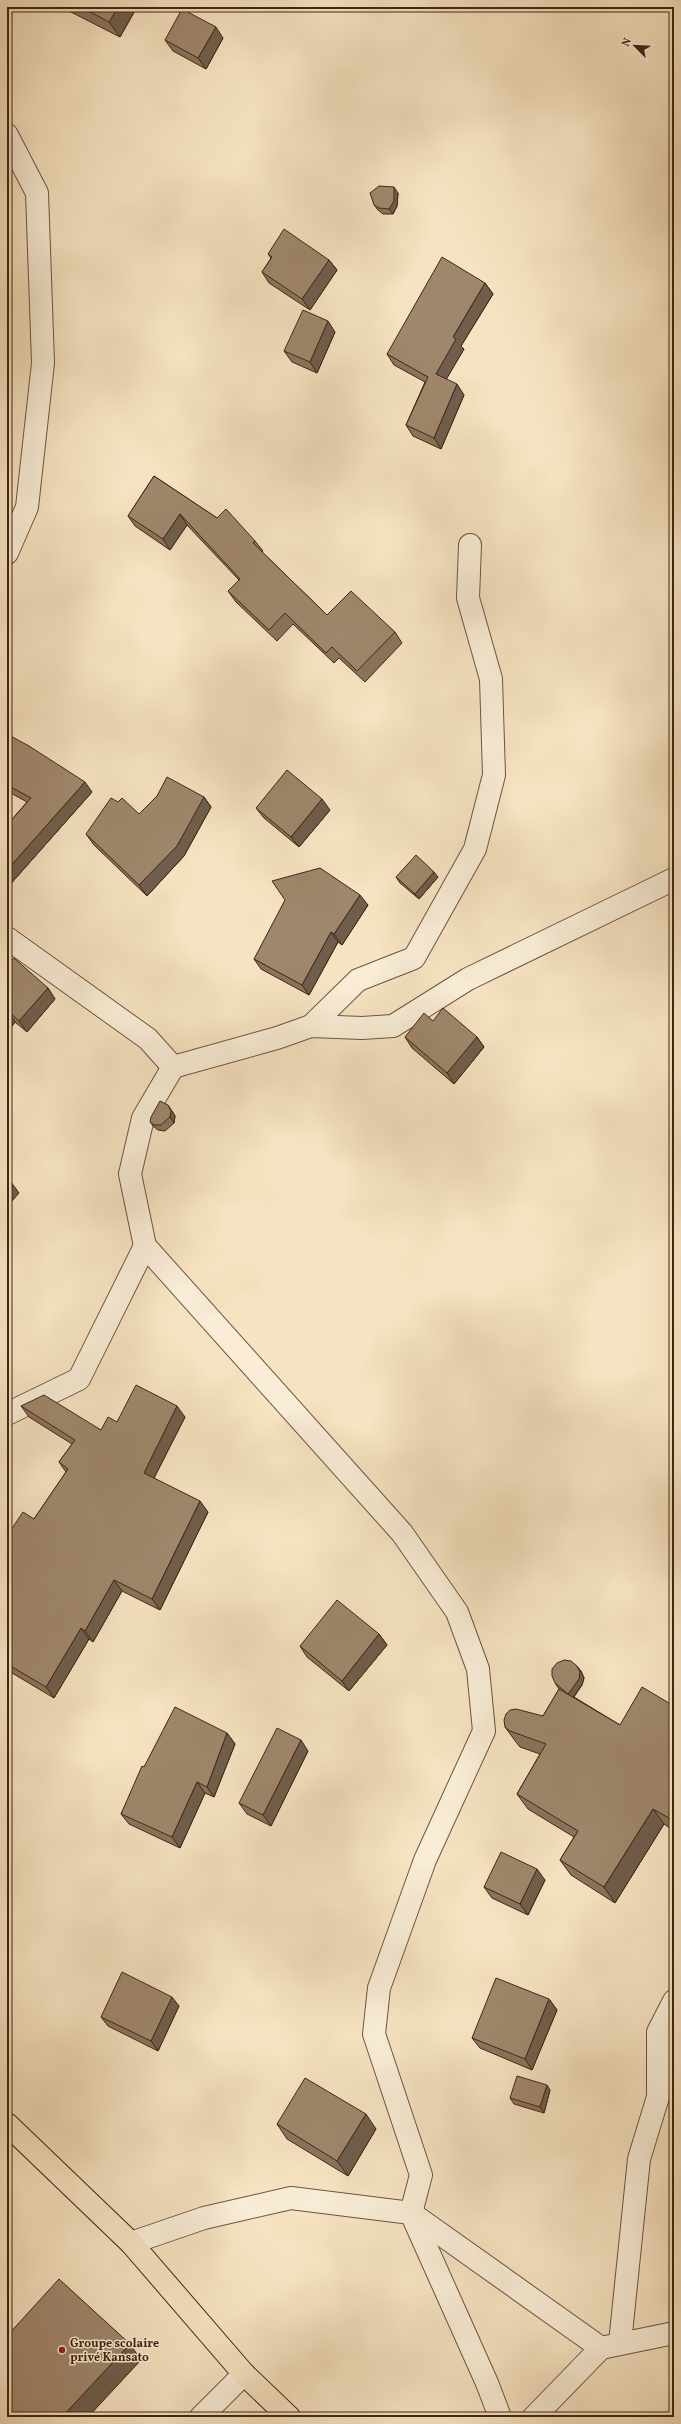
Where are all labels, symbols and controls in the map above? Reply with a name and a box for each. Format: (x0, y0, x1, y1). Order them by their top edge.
north arrow (615, 26, 655, 66)
text: N (619, 36, 636, 49)
place label: Groupe scolaire privé Kansato (70, 2336, 159, 2366)
marker: Groupe scolaire privé Kansato (57, 2345, 67, 2355)

